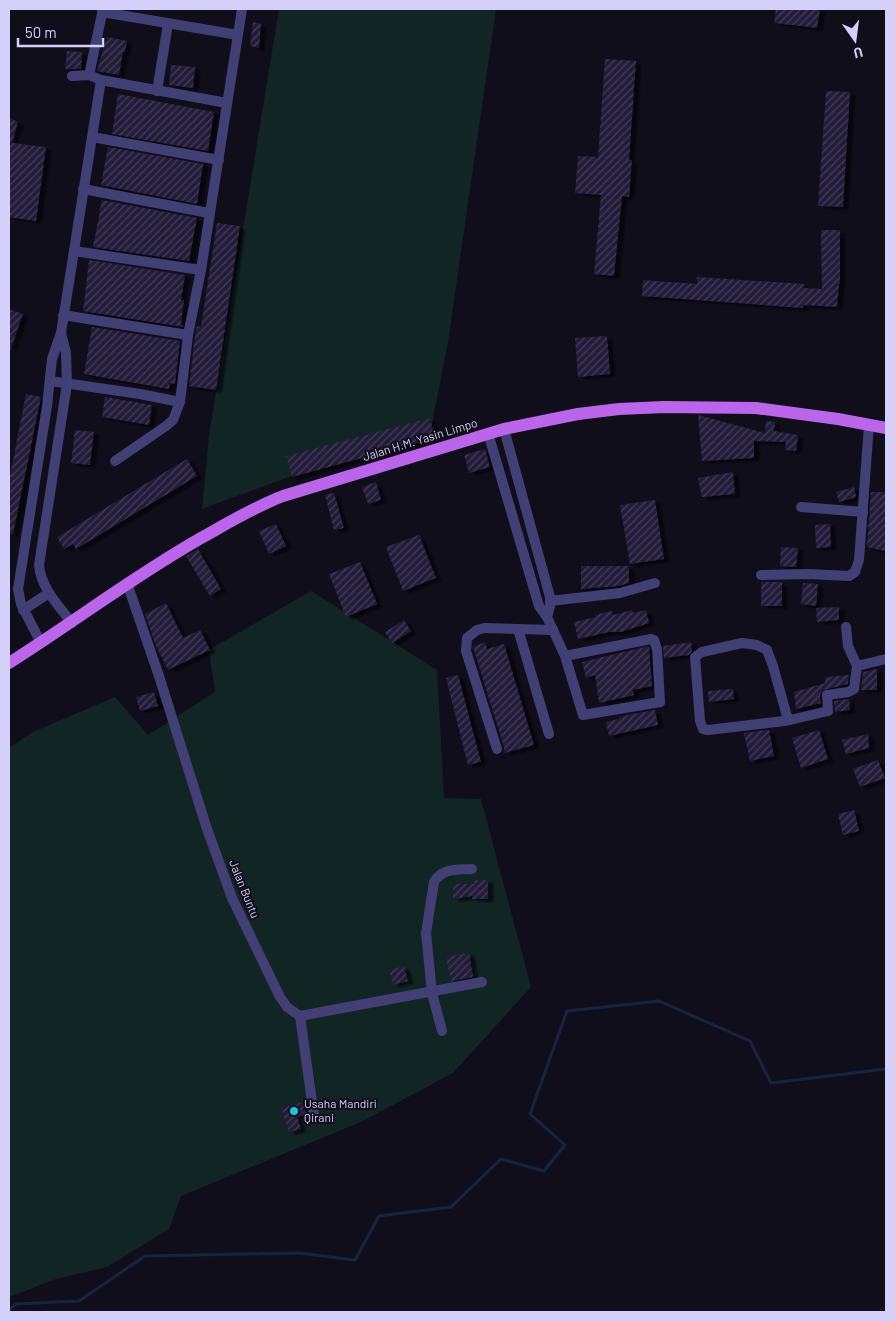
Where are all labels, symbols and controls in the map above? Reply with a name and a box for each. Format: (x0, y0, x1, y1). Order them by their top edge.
scale bar (18, 15, 102, 47)
north arrow (830, 15, 880, 65)
text: 50 m (25, 23, 57, 41)
text: U (852, 44, 865, 62)
street label: Jalan H.M. Yasin Limpo (361, 415, 479, 463)
street label: Jalan Buntu (227, 857, 263, 920)
place label: Usaha Mandiri Qirani (304, 1096, 377, 1124)
marker: Usaha Mandiri Qirani (288, 1105, 300, 1117)

